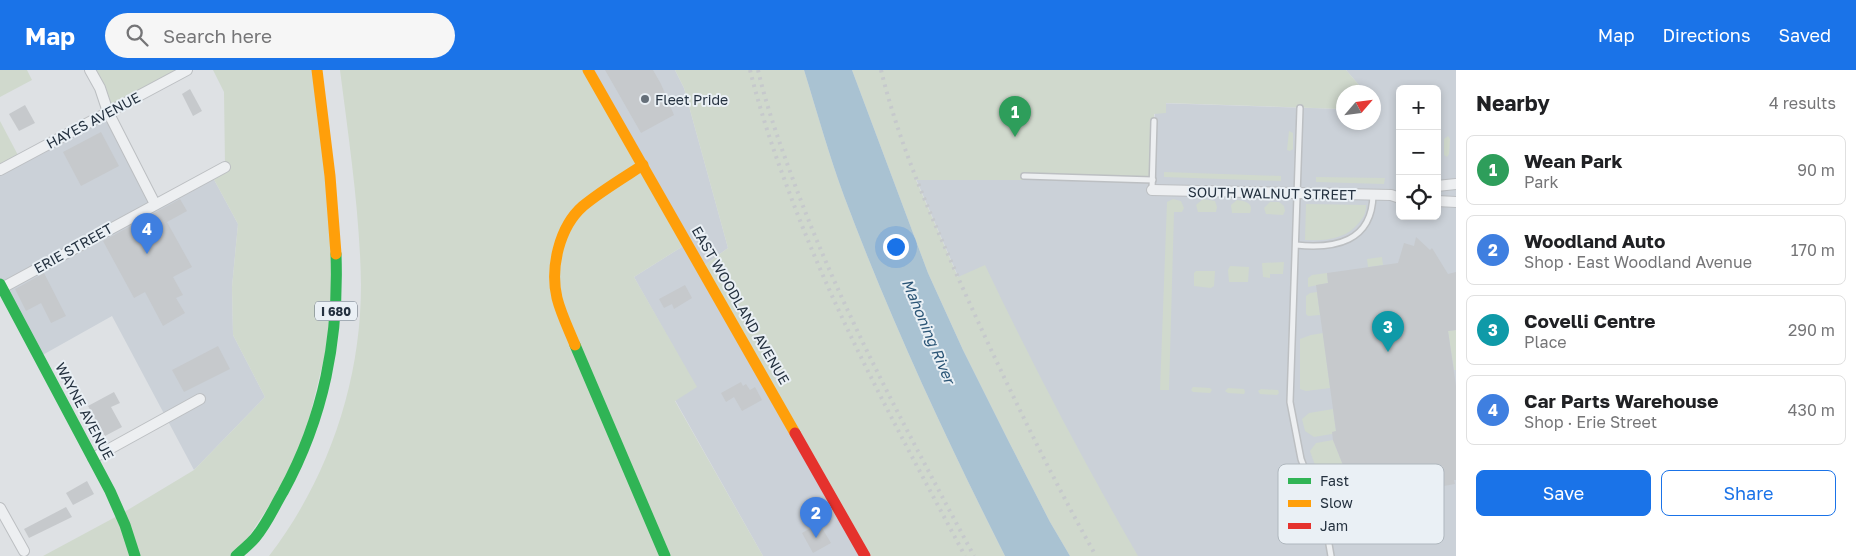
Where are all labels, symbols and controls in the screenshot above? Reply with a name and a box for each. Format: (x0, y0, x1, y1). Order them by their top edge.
search box (105, 13, 455, 58)
text: Map (25, 21, 75, 50)
icon: search (123, 21, 151, 49)
text: Search here (163, 24, 272, 47)
text: Map (1598, 24, 1634, 46)
text: Directions (1662, 24, 1750, 46)
text: Saved (1778, 24, 1831, 46)
north arrow (1336, 85, 1381, 130)
map controls (1396, 85, 1441, 220)
button: + (1396, 85, 1441, 130)
street label: HAYES AVENUE (43, 88, 143, 152)
text: Nearby (1476, 90, 1550, 116)
place label: Fleet Pride (655, 91, 728, 108)
marker: Fleet Pride (639, 93, 651, 105)
text: 4 results (1769, 93, 1836, 113)
pin: 1 (999, 96, 1031, 137)
button: − (1396, 130, 1441, 175)
text: Wean Park (1524, 149, 1622, 172)
text: 1 (1489, 160, 1497, 180)
text: 90 m (1797, 160, 1835, 180)
text: Park (1524, 172, 1559, 192)
button: locate (1396, 175, 1441, 220)
street label: SOUTH WALNUT STREET (1188, 183, 1357, 203)
pin: 4 (131, 213, 163, 254)
street label: ERIE STREET (31, 219, 116, 277)
street label: EAST WOODLAND AVENUE (689, 223, 793, 387)
text: Woodland Auto (1524, 229, 1665, 252)
your location (883, 234, 909, 260)
text: 2 (1488, 240, 1498, 260)
text: 170 m (1791, 240, 1835, 260)
text: Shop · East Woodland Avenue (1524, 252, 1752, 272)
water label: Mahoning River (898, 276, 960, 388)
road number: I 680 (315, 302, 357, 320)
text: Covelli Centre (1524, 309, 1656, 332)
pin: 3 (1372, 311, 1404, 352)
text: 3 (1488, 320, 1498, 340)
text: 290 m (1788, 320, 1835, 340)
text: Place (1524, 332, 1567, 352)
street label: WAYNE AVENUE (52, 359, 118, 463)
text: Car Parts Warehouse (1524, 389, 1718, 412)
text: 4 (1488, 400, 1498, 420)
text: 430 m (1788, 400, 1835, 420)
text: Shop · Erie Street (1524, 412, 1657, 432)
legend (1278, 464, 1444, 544)
button: Save (1476, 470, 1651, 516)
button: Share (1661, 470, 1836, 516)
text: Fast (1320, 472, 1349, 489)
text: Slow (1320, 494, 1353, 511)
pin: 2 (800, 497, 832, 538)
text: Jam (1320, 517, 1348, 534)

